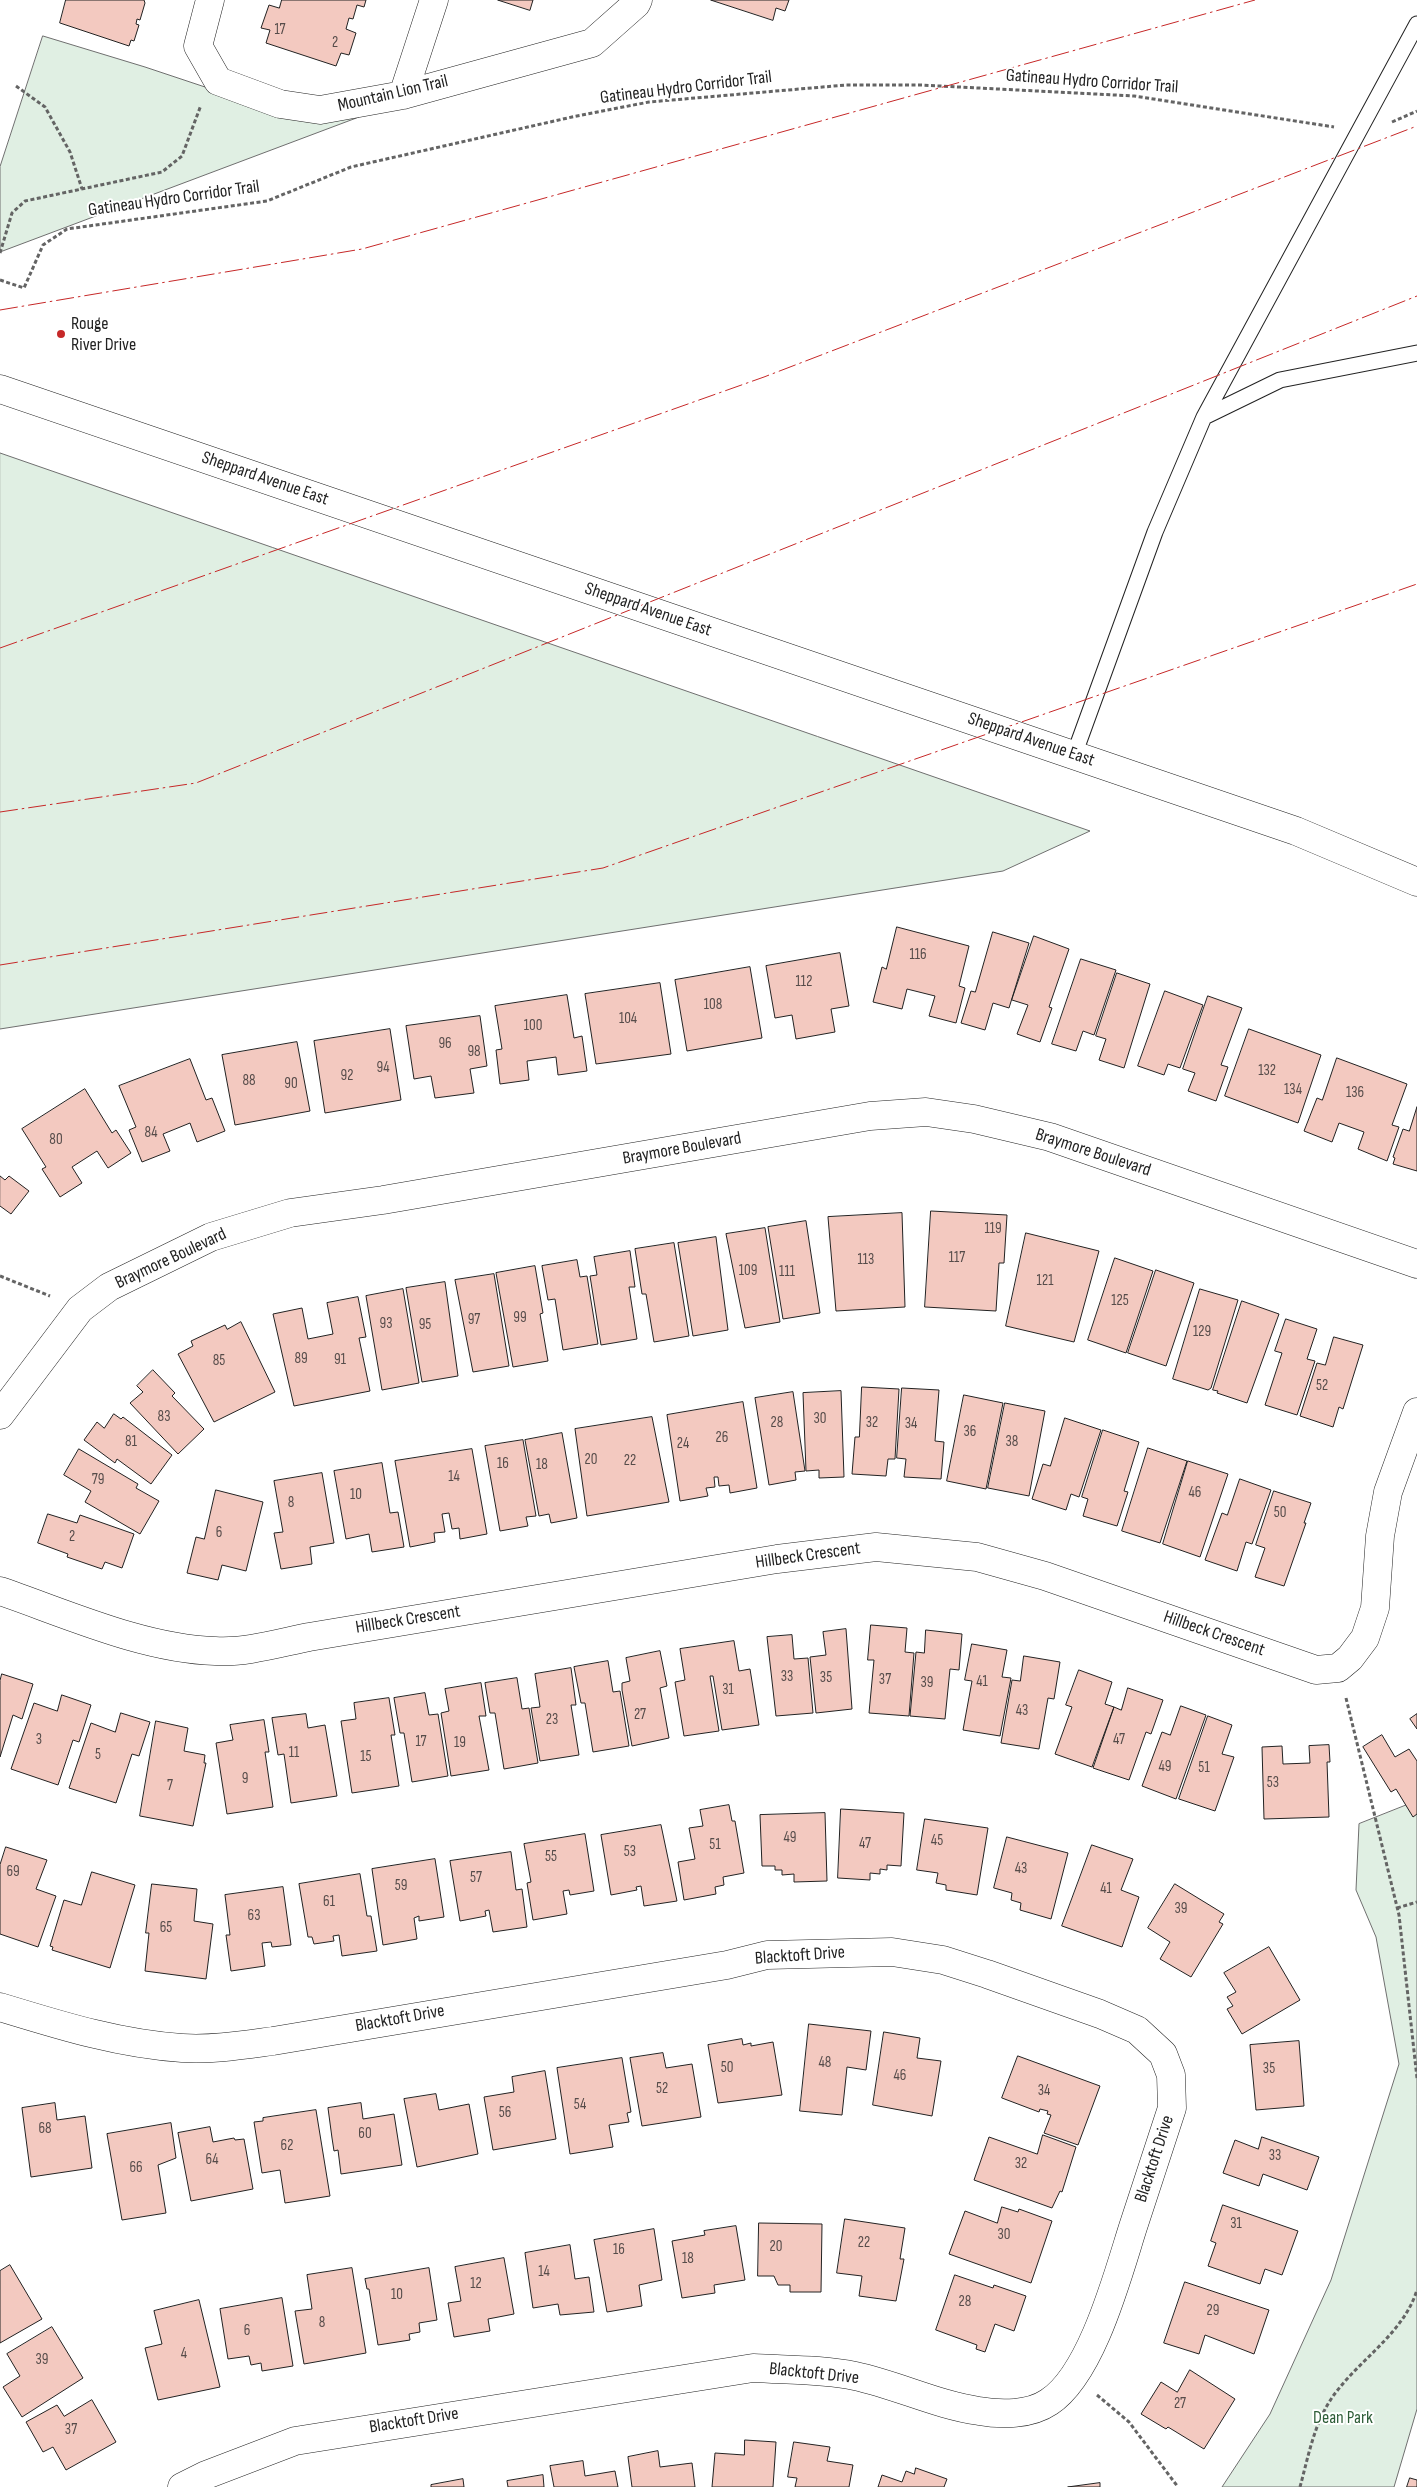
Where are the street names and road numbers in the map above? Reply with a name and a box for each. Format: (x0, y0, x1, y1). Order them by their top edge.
street label: Gatineau Hydro Corridor Trail (1005, 65, 1179, 99)
street label: Gatineau Hydro Corridor Trail (599, 67, 773, 109)
street label: Mountain Lion Trail (336, 71, 450, 117)
street label: Gatineau Hydro Corridor Trail (87, 176, 261, 222)
street label: Sheppard Avenue East (199, 447, 331, 511)
street label: Sheppard Avenue East (582, 578, 714, 642)
street label: Sheppard Avenue East (965, 708, 1097, 772)
street label: Braymore Boulevard (1033, 1124, 1153, 1182)
street label: Braymore Boulevard (621, 1128, 743, 1170)
street label: Braymore Boulevard (112, 1224, 230, 1294)
street label: Hillbeck Crescent (754, 1538, 862, 1574)
street label: Hillbeck Crescent (354, 1601, 462, 1639)
street label: Hillbeck Crescent (1160, 1607, 1268, 1661)
street label: Blacktoft Drive (754, 1942, 846, 1970)
street label: Blacktoft Drive (354, 2001, 446, 2037)
street label: Blacktoft Drive (1131, 2113, 1179, 2205)
street label: Blacktoft Drive (768, 2359, 860, 2389)
street label: Blacktoft Drive (368, 2403, 460, 2439)

